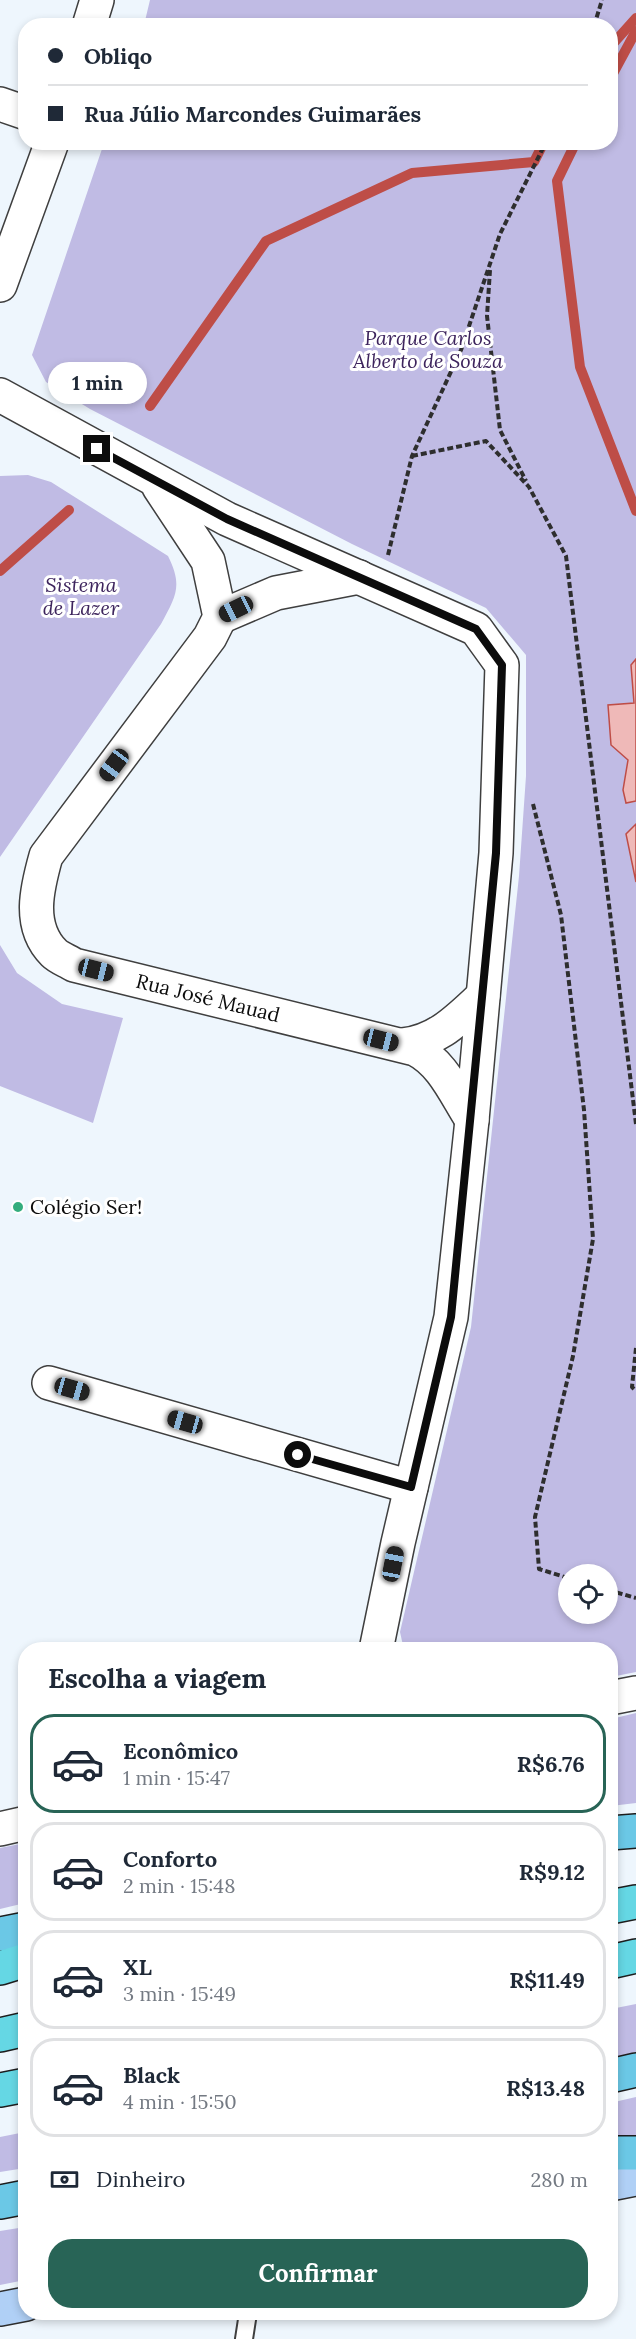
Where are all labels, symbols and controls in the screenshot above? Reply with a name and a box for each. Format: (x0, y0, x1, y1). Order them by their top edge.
text: Obliqo (84, 42, 152, 70)
text: Rua Júlio Marcondes Guimarães (84, 100, 421, 128)
park label: Parque Carlos Alberto de Souza (352, 325, 503, 373)
callout: 1 min (48, 362, 146, 404)
text: 1 min (72, 370, 123, 395)
route end (83, 435, 110, 462)
park label: Sistema de Lazer (43, 572, 120, 620)
car (216, 593, 256, 625)
car (96, 745, 132, 785)
car (76, 957, 116, 983)
street label: Rua José Mauad (134, 968, 283, 1027)
car (361, 1027, 401, 1053)
place label: Colégio Ser! (30, 1194, 142, 1219)
marker: Colégio Ser! (11, 1200, 25, 1214)
car (52, 1375, 92, 1403)
car (165, 1408, 205, 1436)
route start (284, 1441, 311, 1468)
car (381, 1545, 405, 1583)
map controls (558, 1564, 618, 1624)
button: locate (558, 1564, 618, 1624)
text: Escolha a viagem (48, 1661, 266, 1695)
icon: car (51, 1737, 105, 1791)
text: Econômico (123, 1737, 238, 1765)
text: R$6.76 (517, 1750, 585, 1778)
text: 1 min · 15:47 (123, 1765, 230, 1790)
icon: car (51, 1845, 105, 1899)
text: Conforto (123, 1845, 217, 1873)
text: R$9.12 (519, 1858, 585, 1886)
text: 2 min · 15:48 (123, 1873, 235, 1898)
icon: car (51, 1953, 105, 2007)
text: XL (123, 1953, 152, 1981)
text: R$11.49 (509, 1966, 585, 1994)
text: 3 min · 15:49 (123, 1981, 236, 2006)
icon: car (51, 2061, 105, 2115)
text: Black (123, 2061, 180, 2089)
text: R$13.48 (506, 2074, 585, 2102)
text: 4 min · 15:50 (123, 2089, 237, 2114)
icon: cash (48, 2163, 81, 2196)
text: Dinheiro (96, 2165, 185, 2193)
text: 280 m (530, 2167, 588, 2192)
button: Confirmar (48, 2239, 588, 2308)

